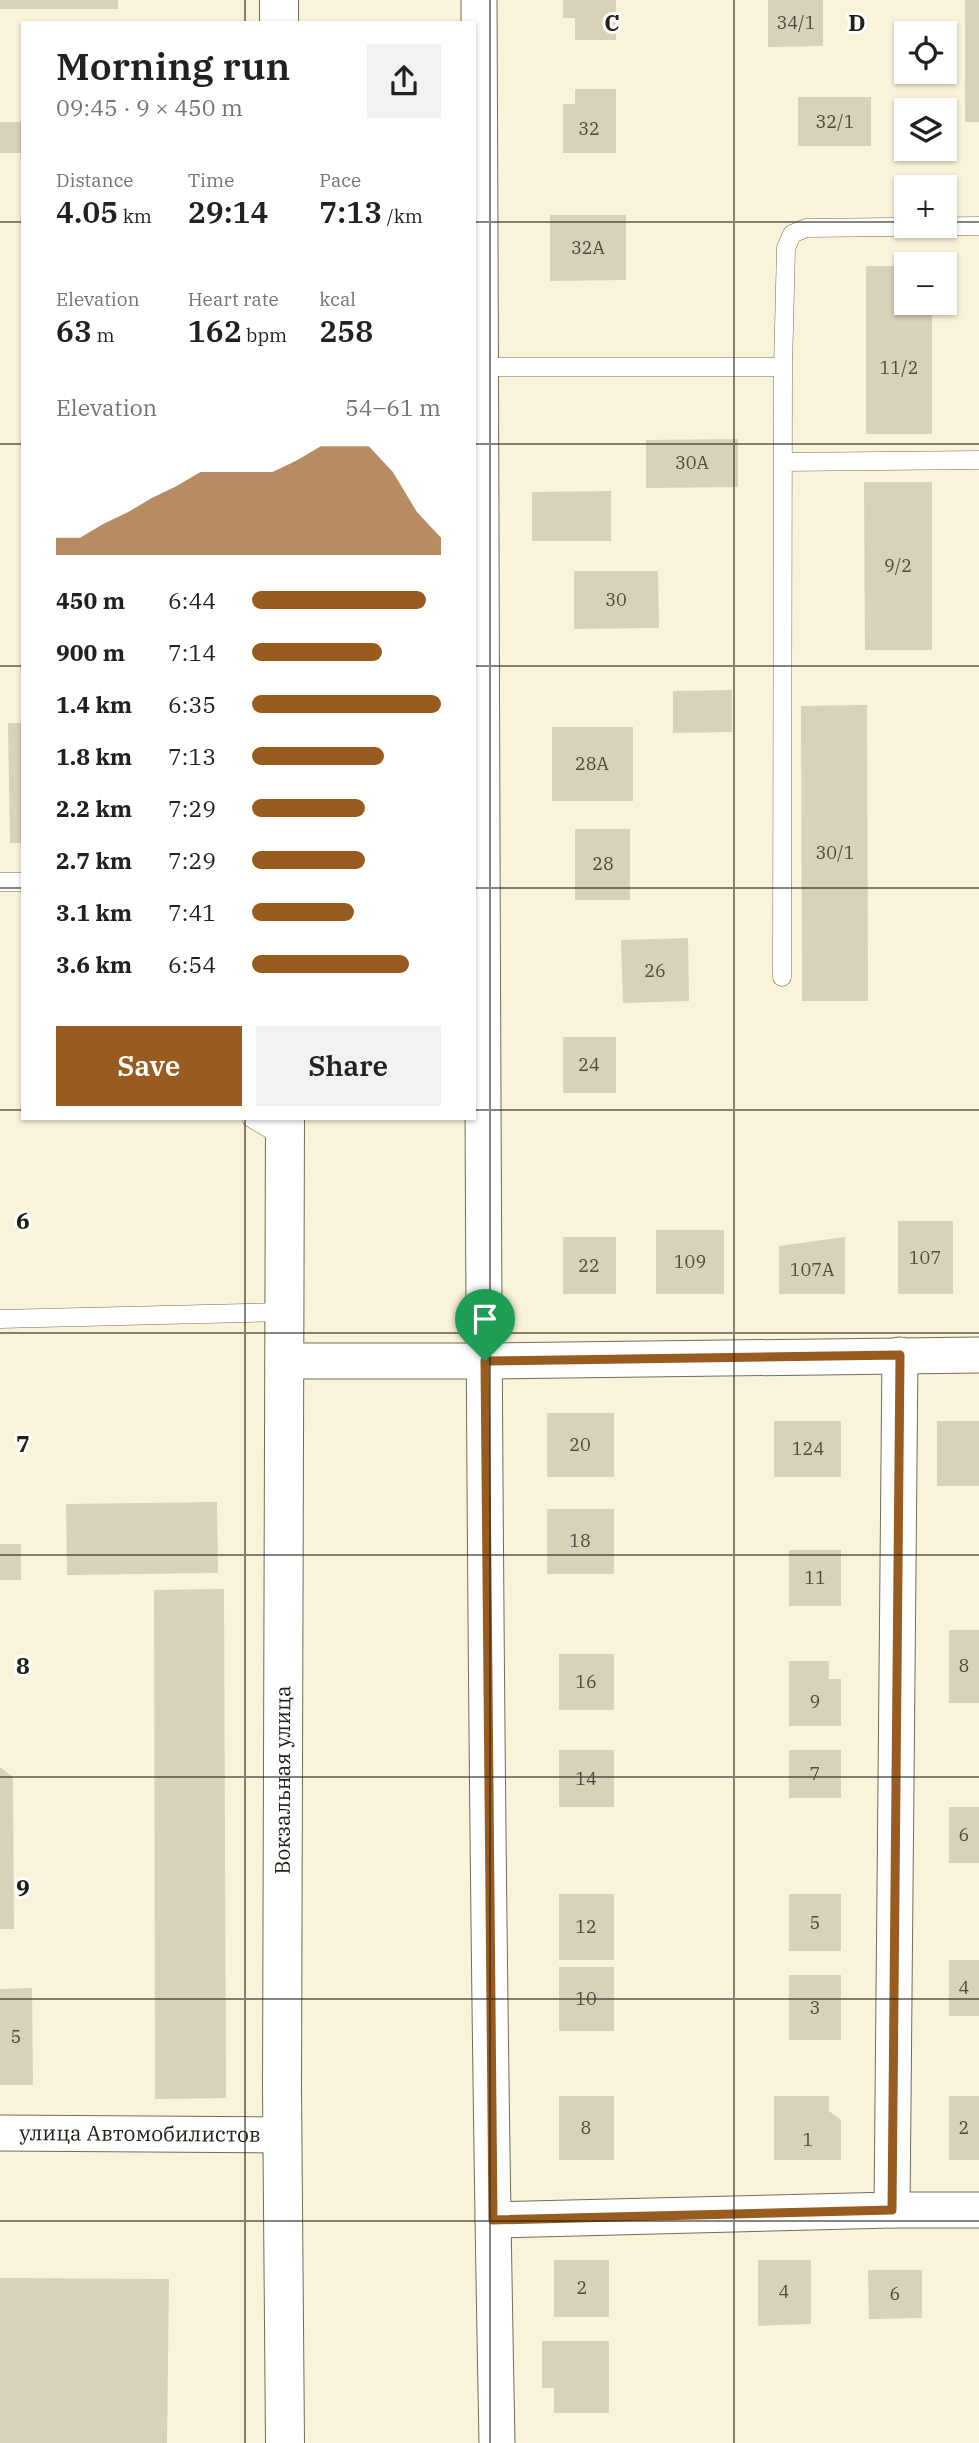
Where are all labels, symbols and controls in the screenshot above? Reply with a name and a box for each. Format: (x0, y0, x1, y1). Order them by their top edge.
text: C (604, 7, 620, 37)
text: D (848, 7, 866, 37)
house number: 34/1 (777, 11, 816, 34)
map controls (894, 21, 957, 315)
button: locate (894, 21, 957, 84)
text: Morning run (56, 41, 290, 90)
button: share (367, 44, 441, 118)
text: 09:45 · 9 × 450 m (56, 92, 243, 122)
button: layers (894, 98, 957, 161)
house number: 32/1 (816, 110, 855, 133)
house number: 32 (578, 117, 600, 140)
text: Distance (56, 168, 134, 192)
text: Time (188, 168, 234, 192)
text: Pace (319, 168, 361, 192)
button: + (894, 175, 957, 238)
text: 4.05 (56, 192, 118, 231)
text: 29:14 (188, 192, 269, 231)
text: 7:13 (319, 192, 382, 231)
text: km (118, 204, 152, 228)
text: /km (382, 204, 423, 228)
house number: 32А (571, 236, 606, 259)
button: − (894, 252, 957, 315)
text: Elevation (56, 287, 140, 311)
text: Heart rate (188, 287, 279, 311)
text: kcal (319, 287, 356, 311)
text: 63 (56, 311, 92, 350)
text: 162 (188, 311, 242, 350)
text: 258 (319, 311, 373, 350)
text: m (92, 323, 115, 347)
text: bpm (242, 323, 287, 347)
house number: 11/2 (880, 356, 919, 379)
text: Elevation (56, 392, 157, 422)
text: 54–61 m (345, 392, 441, 422)
house number: 30А (675, 451, 710, 474)
house number: 9/2 (884, 554, 912, 577)
text: 450 m (56, 585, 125, 615)
text: 6:44 (168, 585, 216, 615)
house number: 30 (605, 588, 627, 611)
text: 900 m (56, 637, 125, 667)
text: 7:14 (168, 637, 216, 667)
text: 1.4 km (56, 689, 132, 719)
text: 6:35 (168, 689, 216, 719)
text: 1.8 km (56, 741, 132, 771)
text: 7:13 (168, 741, 216, 771)
house number: 28А (575, 752, 610, 775)
text: 2.2 km (56, 793, 132, 823)
text: 7:29 (168, 793, 216, 823)
house number: 30/1 (816, 841, 855, 864)
text: 2.7 km (56, 845, 132, 875)
text: 7:29 (168, 845, 216, 875)
house number: 28 (592, 852, 614, 875)
text: 3.1 km (56, 897, 132, 927)
text: 7:41 (168, 897, 216, 927)
text: 3.6 km (56, 949, 132, 979)
text: 6:54 (168, 949, 216, 979)
house number: 26 (644, 959, 666, 982)
button: Save (56, 1026, 242, 1106)
button: Share (256, 1026, 441, 1106)
house number: 24 (578, 1053, 600, 1076)
text: 6 (16, 1205, 30, 1235)
house number: 107 (909, 1246, 941, 1269)
house number: 109 (674, 1250, 706, 1273)
house number: 22 (578, 1254, 600, 1277)
house number: 107А (790, 1258, 835, 1281)
pin (455, 1289, 515, 1361)
icon: arrive (466, 1300, 504, 1338)
text: 7 (16, 1428, 30, 1458)
house number: 20 (569, 1433, 591, 1456)
house number: 124 (792, 1437, 824, 1460)
house number: 18 (569, 1529, 591, 1552)
house number: 11 (804, 1566, 826, 1589)
text: 8 (16, 1650, 30, 1680)
house number: 8 (959, 1654, 969, 1677)
house number: 16 (575, 1670, 597, 1693)
street label: Вокзальная улица (268, 1685, 296, 1875)
house number: 9 (810, 1690, 820, 1713)
house number: 7 (810, 1762, 820, 1785)
house number: 14 (575, 1767, 597, 1790)
house number: 6 (959, 1823, 969, 1846)
text: 9 (16, 1872, 30, 1902)
house number: 5 (810, 1911, 820, 1934)
house number: 12 (575, 1915, 597, 1938)
house number: 4 (959, 1976, 969, 1999)
house number: 10 (575, 1987, 597, 2010)
house number: 3 (810, 1996, 820, 2019)
house number: 5 (11, 2025, 21, 2048)
house number: 8 (581, 2116, 591, 2139)
house number: 2 (959, 2116, 969, 2139)
street label: улица Автомобилистов (19, 2118, 261, 2148)
house number: 1 (803, 2128, 813, 2151)
house number: 2 (577, 2276, 587, 2299)
house number: 4 (779, 2280, 789, 2303)
house number: 6 (890, 2282, 900, 2305)

